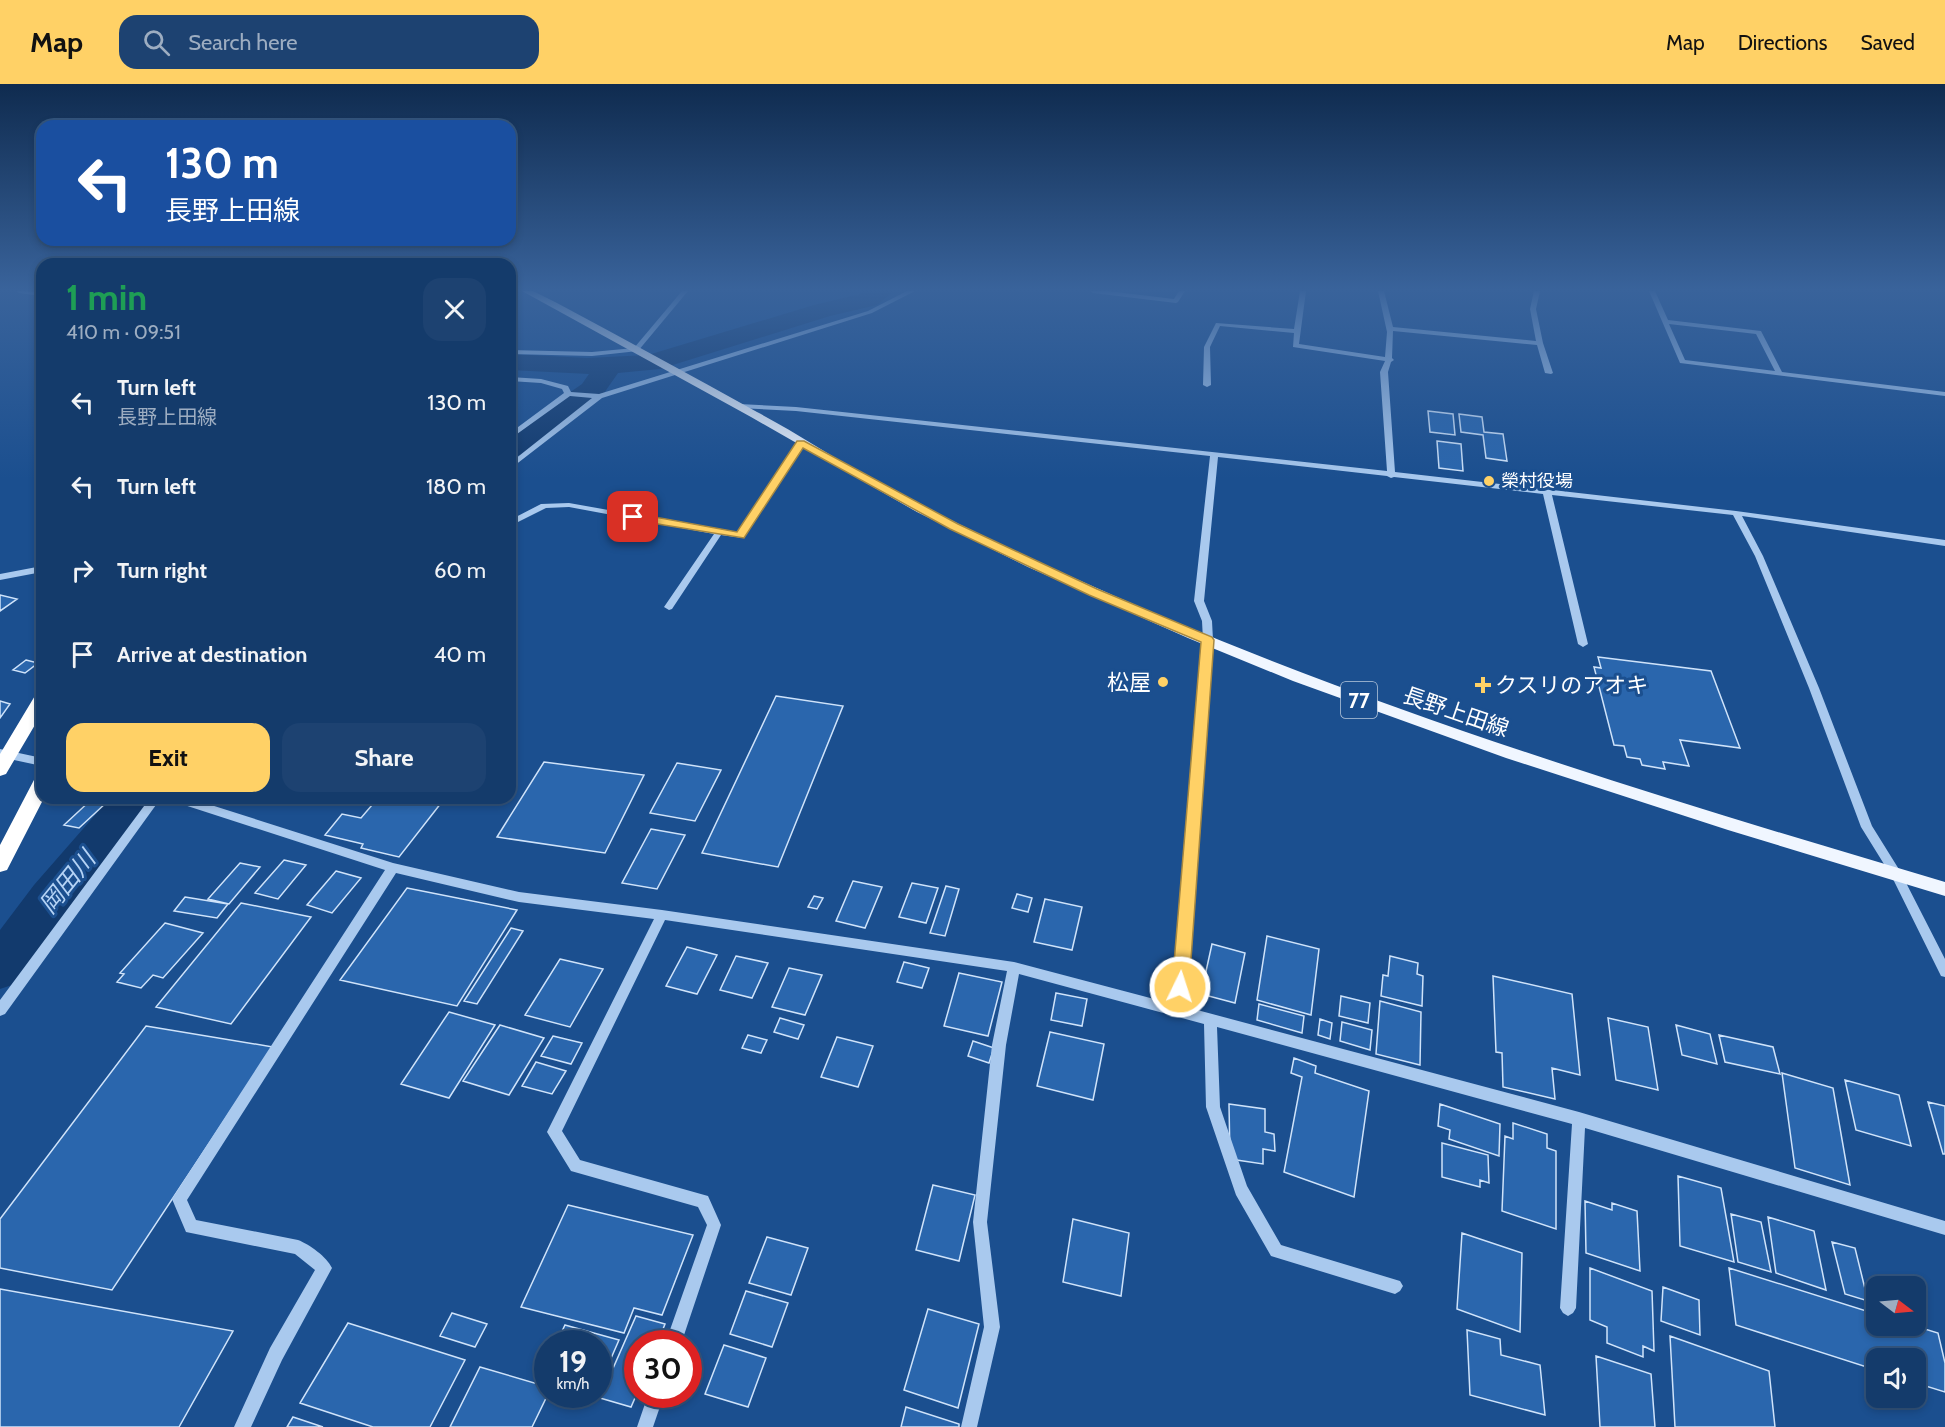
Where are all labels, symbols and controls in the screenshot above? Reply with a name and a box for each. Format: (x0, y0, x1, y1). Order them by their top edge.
search box (119, 15, 539, 69)
text: Map (30, 25, 83, 59)
icon: search (140, 26, 173, 59)
text: Search here (188, 29, 297, 56)
text: Map (1666, 30, 1705, 55)
text: Directions (1738, 30, 1827, 55)
text: Saved (1860, 30, 1915, 55)
text: 130 m (165, 137, 279, 189)
icon: left (66, 144, 144, 222)
text: 長野上田線 (165, 194, 300, 227)
text: 1 min (66, 275, 147, 319)
button: close (423, 278, 486, 341)
text: 410 m · 09:51 (66, 320, 181, 344)
text: Turn left (117, 374, 196, 401)
icon: left (66, 386, 99, 419)
text: 130 m (427, 389, 486, 416)
text: 長野上田線 (117, 405, 217, 429)
icon: left (66, 470, 99, 503)
place label: 榮村役場 (1501, 470, 1573, 492)
text: Turn left (117, 473, 196, 500)
text: 180 m (426, 473, 486, 500)
marker: 榮村役場 (1482, 474, 1496, 488)
pin (607, 491, 658, 542)
icon: arrive (616, 500, 649, 533)
icon: right (66, 554, 99, 587)
text: Turn right (117, 557, 207, 584)
text: 60 m (434, 557, 486, 584)
icon: arrive (66, 638, 99, 671)
text: Arrive at destination (117, 641, 307, 668)
text: 40 m (434, 641, 486, 668)
place label: 松屋 (1107, 669, 1151, 696)
place label: クスリのアオキ (1495, 672, 1648, 699)
marker: 松屋 (1156, 675, 1170, 689)
marker: クスリのアオキ (1476, 678, 1490, 692)
street label: 長野上田線 (1400, 681, 1512, 743)
road number: 77 (1341, 682, 1377, 718)
button: Exit (66, 723, 270, 792)
button: Share (282, 723, 486, 792)
water label: 岡田川 (33, 843, 103, 919)
position arrow (1148, 955, 1212, 1019)
north arrow (1866, 1276, 1926, 1336)
map controls (1866, 1276, 1926, 1408)
speed limit sign: 30 (624, 1330, 702, 1408)
text: 19 (559, 1343, 587, 1380)
button: sound (1866, 1348, 1926, 1408)
text: km/h (557, 1375, 589, 1393)

